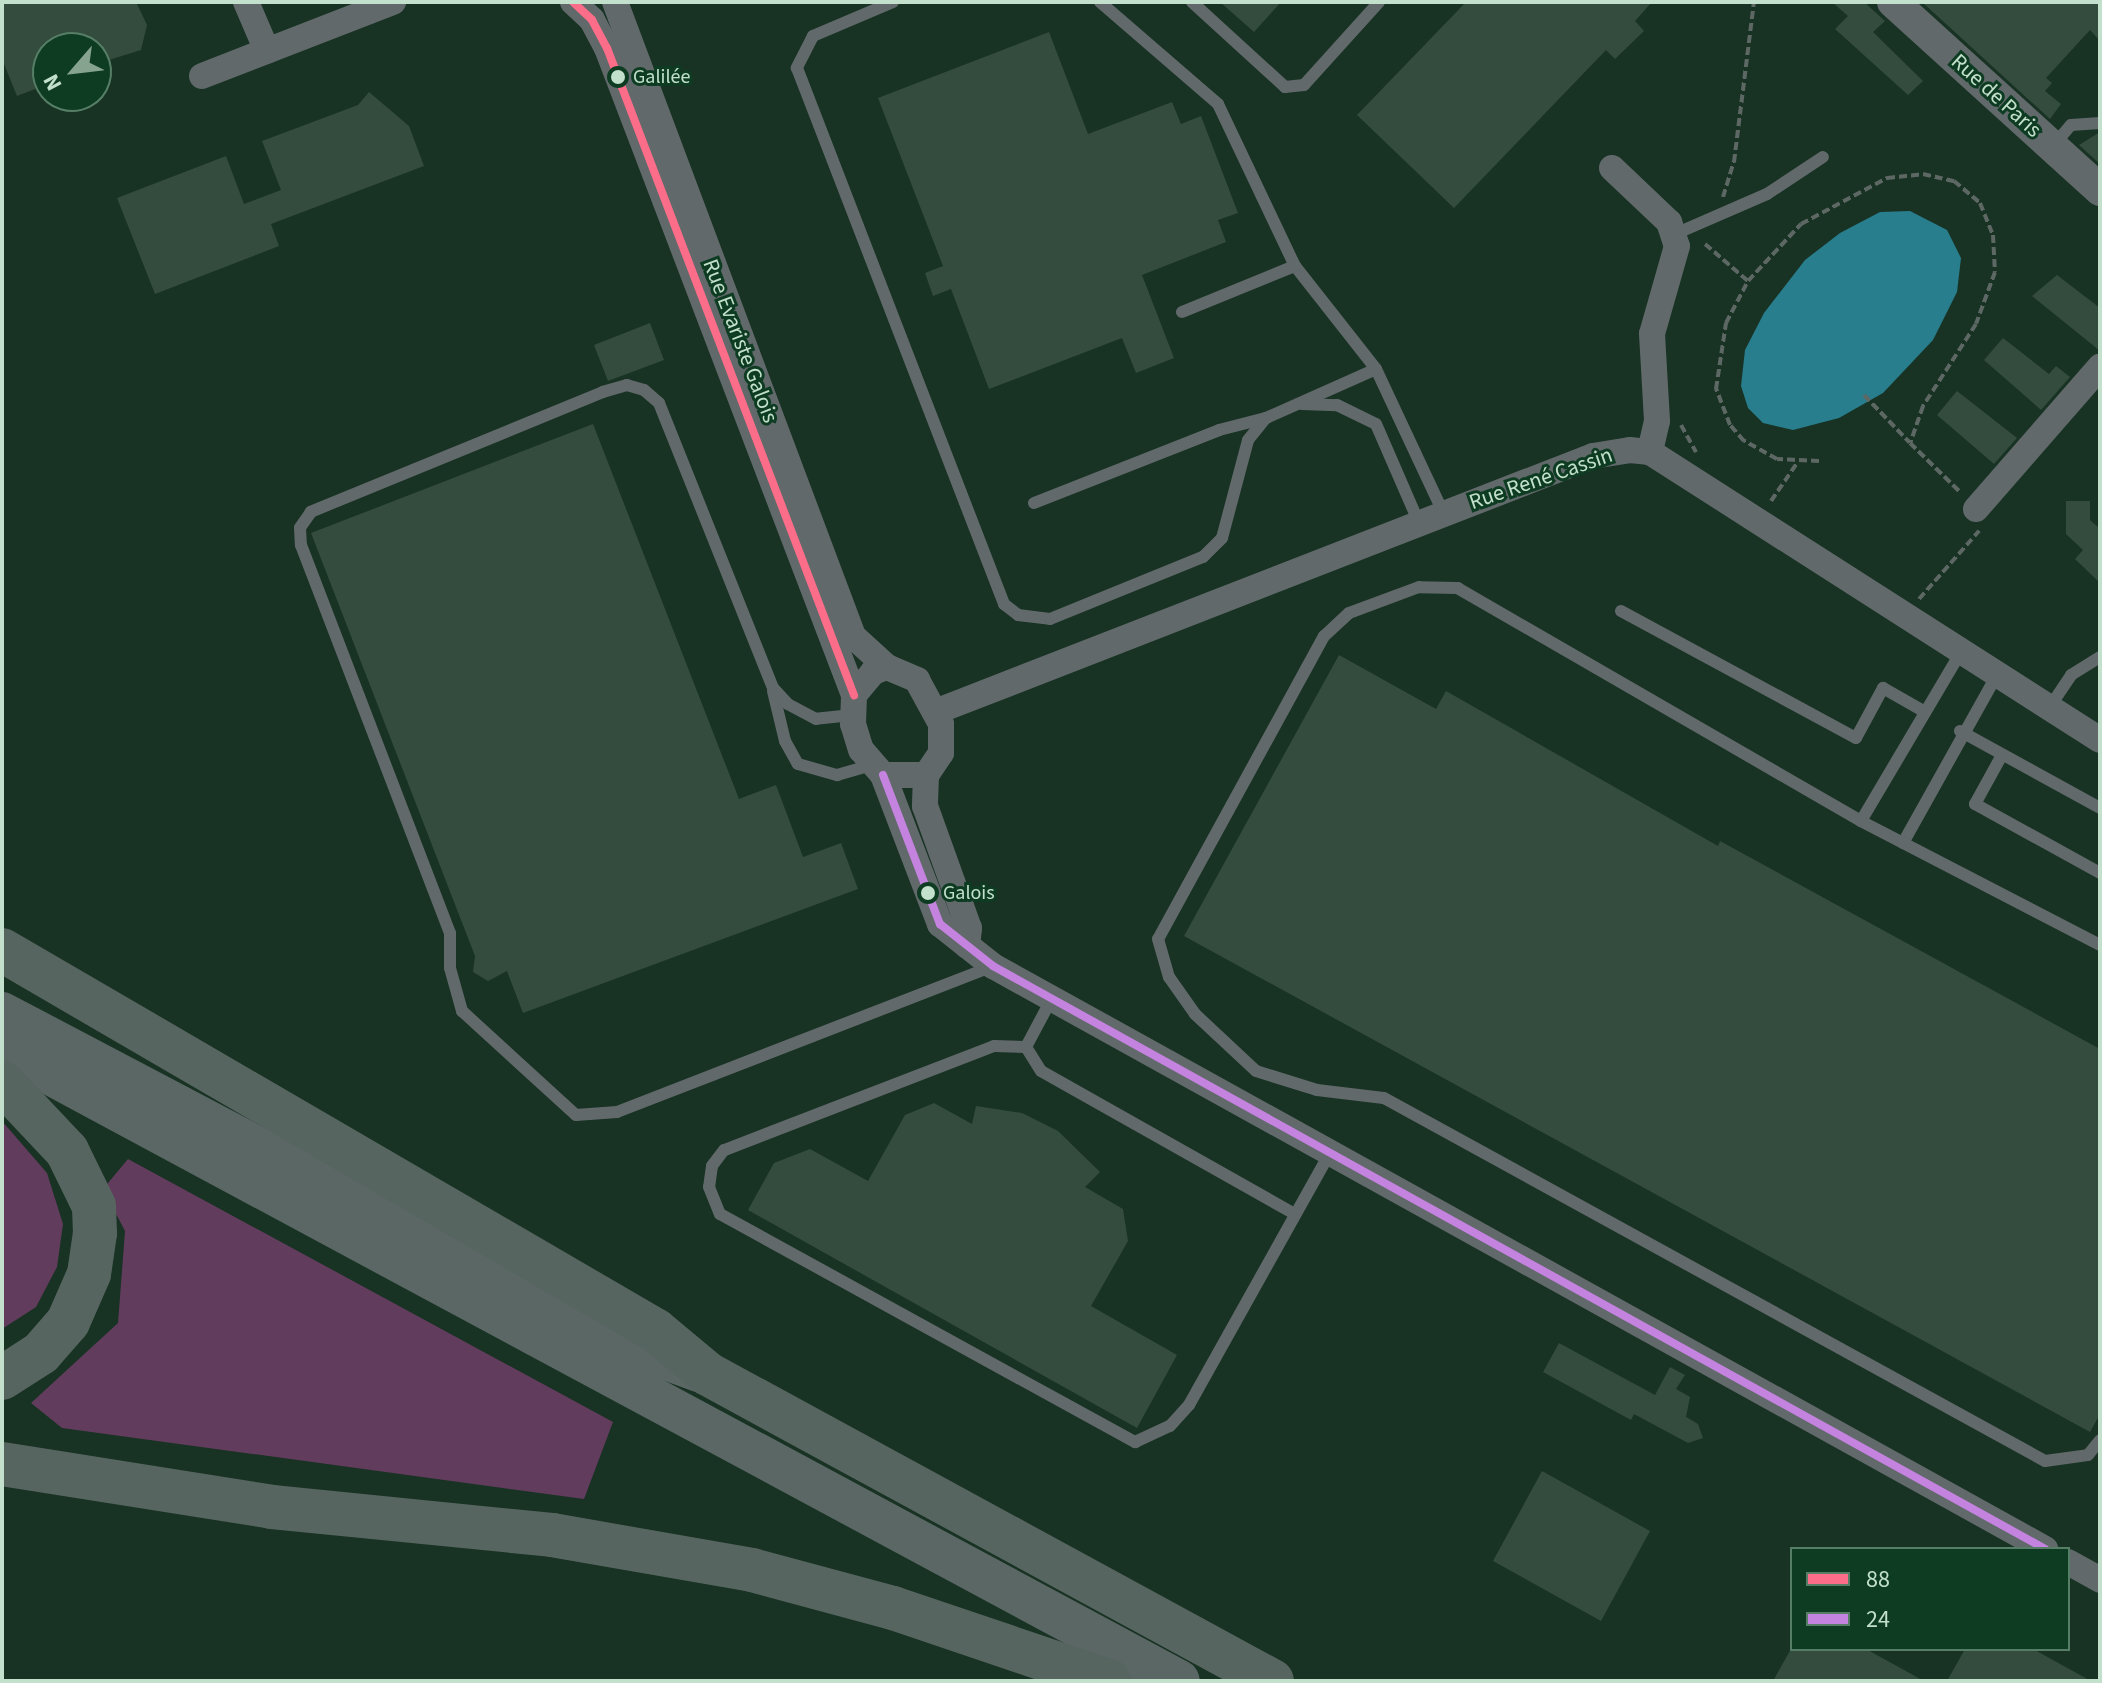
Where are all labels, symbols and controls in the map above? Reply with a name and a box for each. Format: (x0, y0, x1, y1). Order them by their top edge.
north arrow (32, 32, 112, 112)
street label: Rue de Paris (1945, 49, 2047, 143)
place label: Galilée (633, 65, 690, 89)
text: N (35, 68, 70, 96)
marker: Galilée (610, 69, 626, 85)
street label: Rue Evariste Galois (697, 255, 783, 427)
street label: Rue René Cassin (1466, 442, 1616, 516)
place label: Galois (943, 881, 995, 905)
marker: Galois (920, 885, 936, 901)
legend (1790, 1547, 2070, 1651)
text: 88 (1866, 1562, 1890, 1597)
text: 24 (1866, 1602, 1890, 1637)

